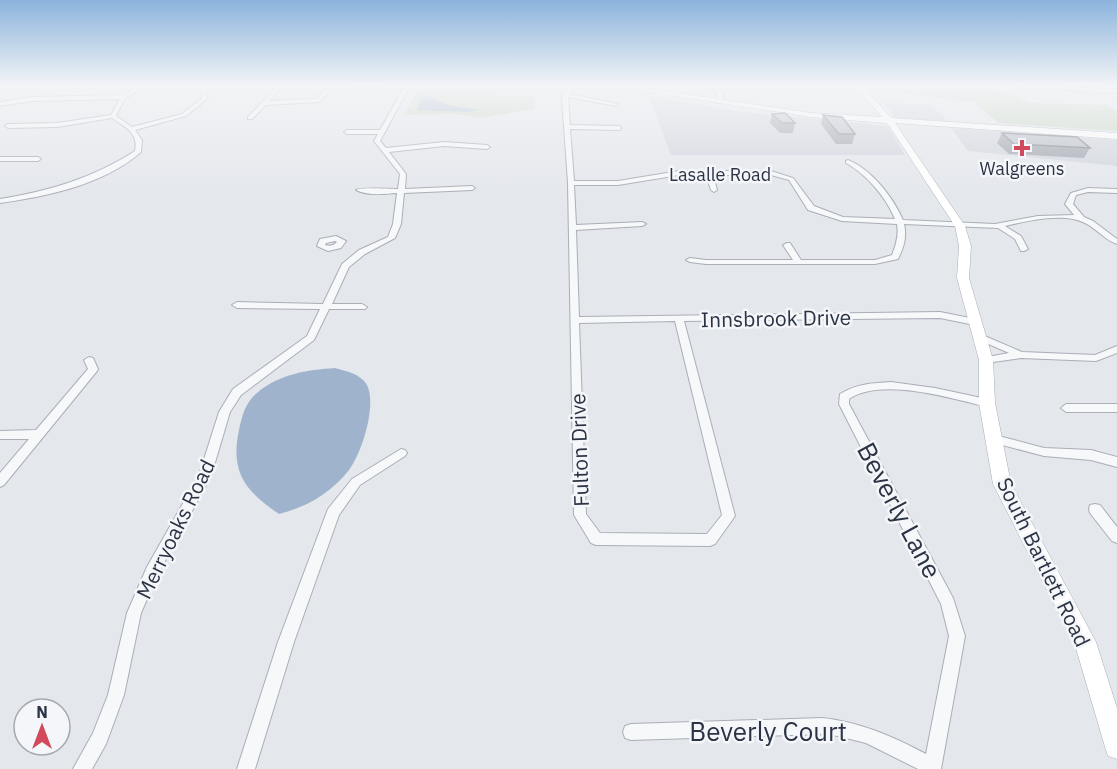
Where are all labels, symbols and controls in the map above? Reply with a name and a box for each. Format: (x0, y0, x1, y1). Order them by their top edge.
marker: Walgreens (1015, 141, 1029, 155)
place label: Walgreens (979, 157, 1065, 180)
street label: Lasalle Road (669, 163, 771, 186)
street label: Innsbrook Drive (700, 303, 852, 333)
street label: Fulton Drive (563, 393, 595, 507)
street label: Beverly Lane (850, 436, 950, 584)
street label: Merryoaks Road (129, 455, 221, 603)
street label: South Bartlett Road (991, 473, 1097, 651)
north arrow (12, 697, 72, 757)
text: N (36, 702, 48, 722)
street label: Beverly Court (689, 714, 847, 748)

